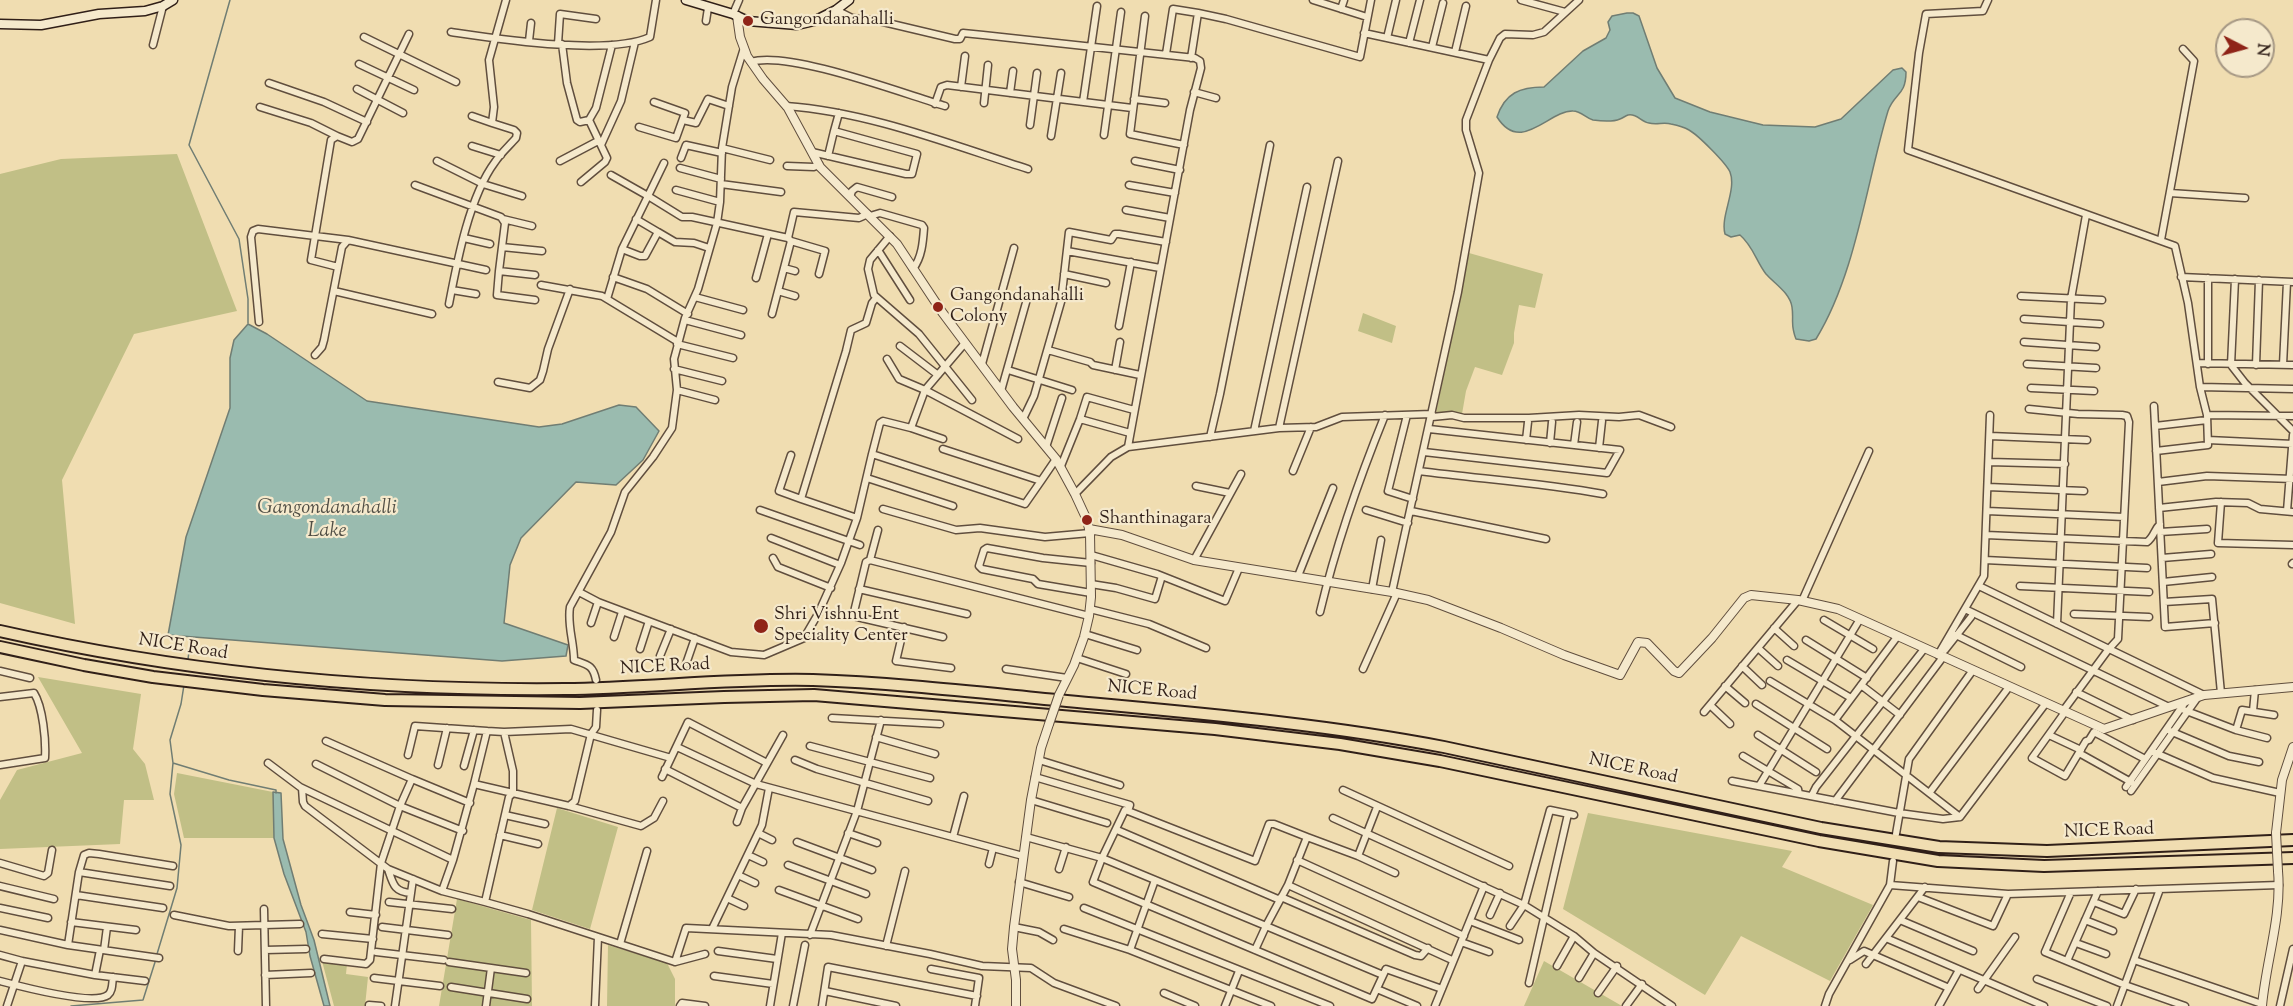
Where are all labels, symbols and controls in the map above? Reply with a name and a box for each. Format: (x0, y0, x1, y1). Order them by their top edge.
place label: Gangondanahalli (760, 10, 894, 32)
marker: Gangondanahalli (741, 14, 755, 28)
north arrow (2215, 18, 2275, 78)
text: N (2249, 42, 2274, 57)
place label: Gangondanahalli Colony (950, 286, 1084, 328)
marker: Gangondanahalli Colony (931, 300, 945, 314)
water label: Gangondanahalli Lake (257, 498, 397, 545)
place label: Shanthinagara (1099, 509, 1211, 531)
marker: Shanthinagara (1080, 513, 1094, 527)
place label: Shri Vishnu Ent Speciality Center (774, 605, 908, 648)
marker: Shri Vishnu Ent Speciality Center (752, 617, 770, 635)
street label: NICE Road (137, 630, 229, 666)
street label: NICE Road (620, 655, 710, 681)
street label: NICE Road (1106, 677, 1198, 707)
street label: NICE Road (1587, 750, 1679, 790)
street label: NICE Road (2064, 820, 2154, 844)

